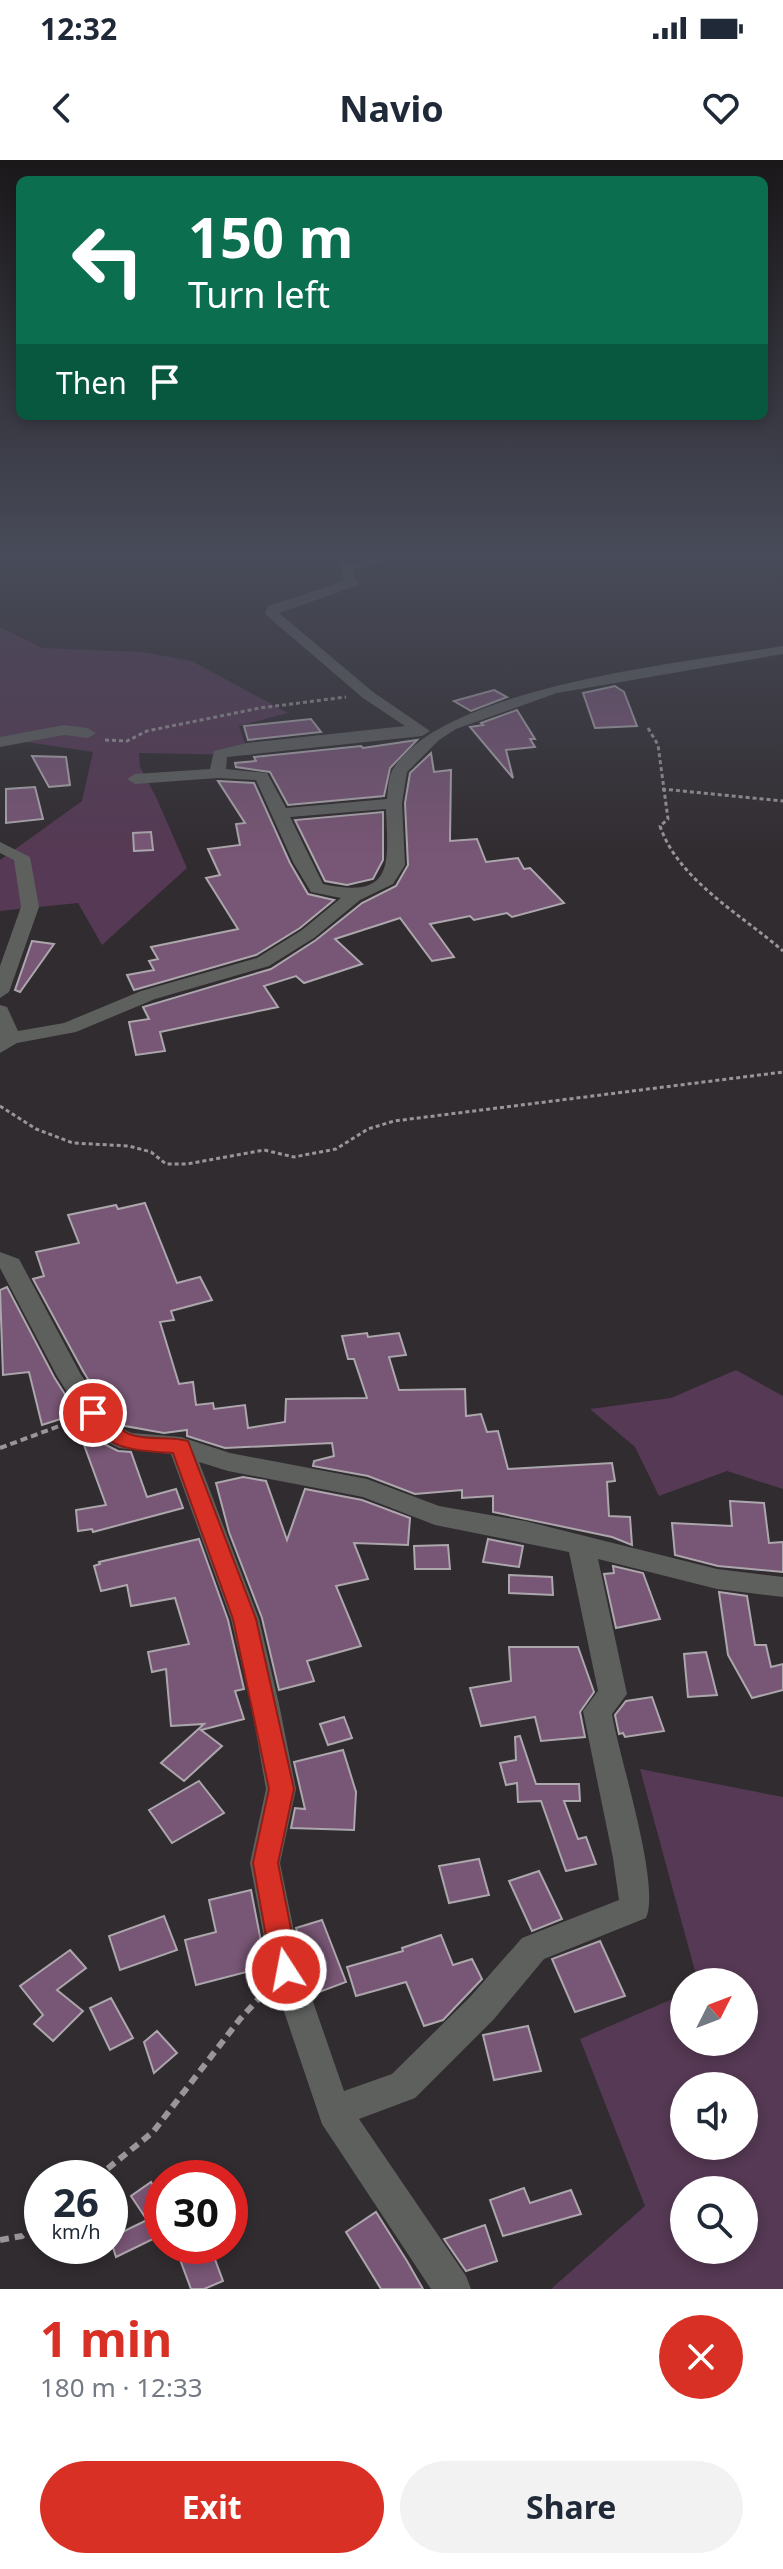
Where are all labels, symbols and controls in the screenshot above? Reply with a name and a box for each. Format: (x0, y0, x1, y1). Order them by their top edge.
text: 12:32 (40, 8, 117, 49)
text: Navio (339, 84, 444, 133)
icon: back (40, 86, 84, 130)
icon: heart (699, 86, 743, 130)
text: 150 m (188, 198, 353, 274)
icon: left (56, 208, 160, 312)
text: Turn left (188, 270, 330, 319)
icon: arrive (143, 360, 187, 404)
text: Then (56, 362, 127, 403)
pin (59, 1379, 127, 1447)
icon: arrive (71, 1391, 115, 1435)
position arrow (244, 1928, 328, 2012)
north arrow (670, 1968, 758, 2056)
map controls (670, 1968, 758, 2264)
button: sound (670, 2072, 758, 2160)
speed limit sign: 30 (144, 2160, 248, 2264)
text: 26 (53, 2174, 99, 2229)
button: search (670, 2176, 758, 2264)
text: km/h (51, 2218, 101, 2245)
text: 1 min (40, 2306, 172, 2371)
button: close (659, 2315, 743, 2399)
text: 180 m · 12:33 (40, 2369, 203, 2405)
button: Exit (40, 2461, 384, 2553)
button: Share (400, 2461, 743, 2553)

